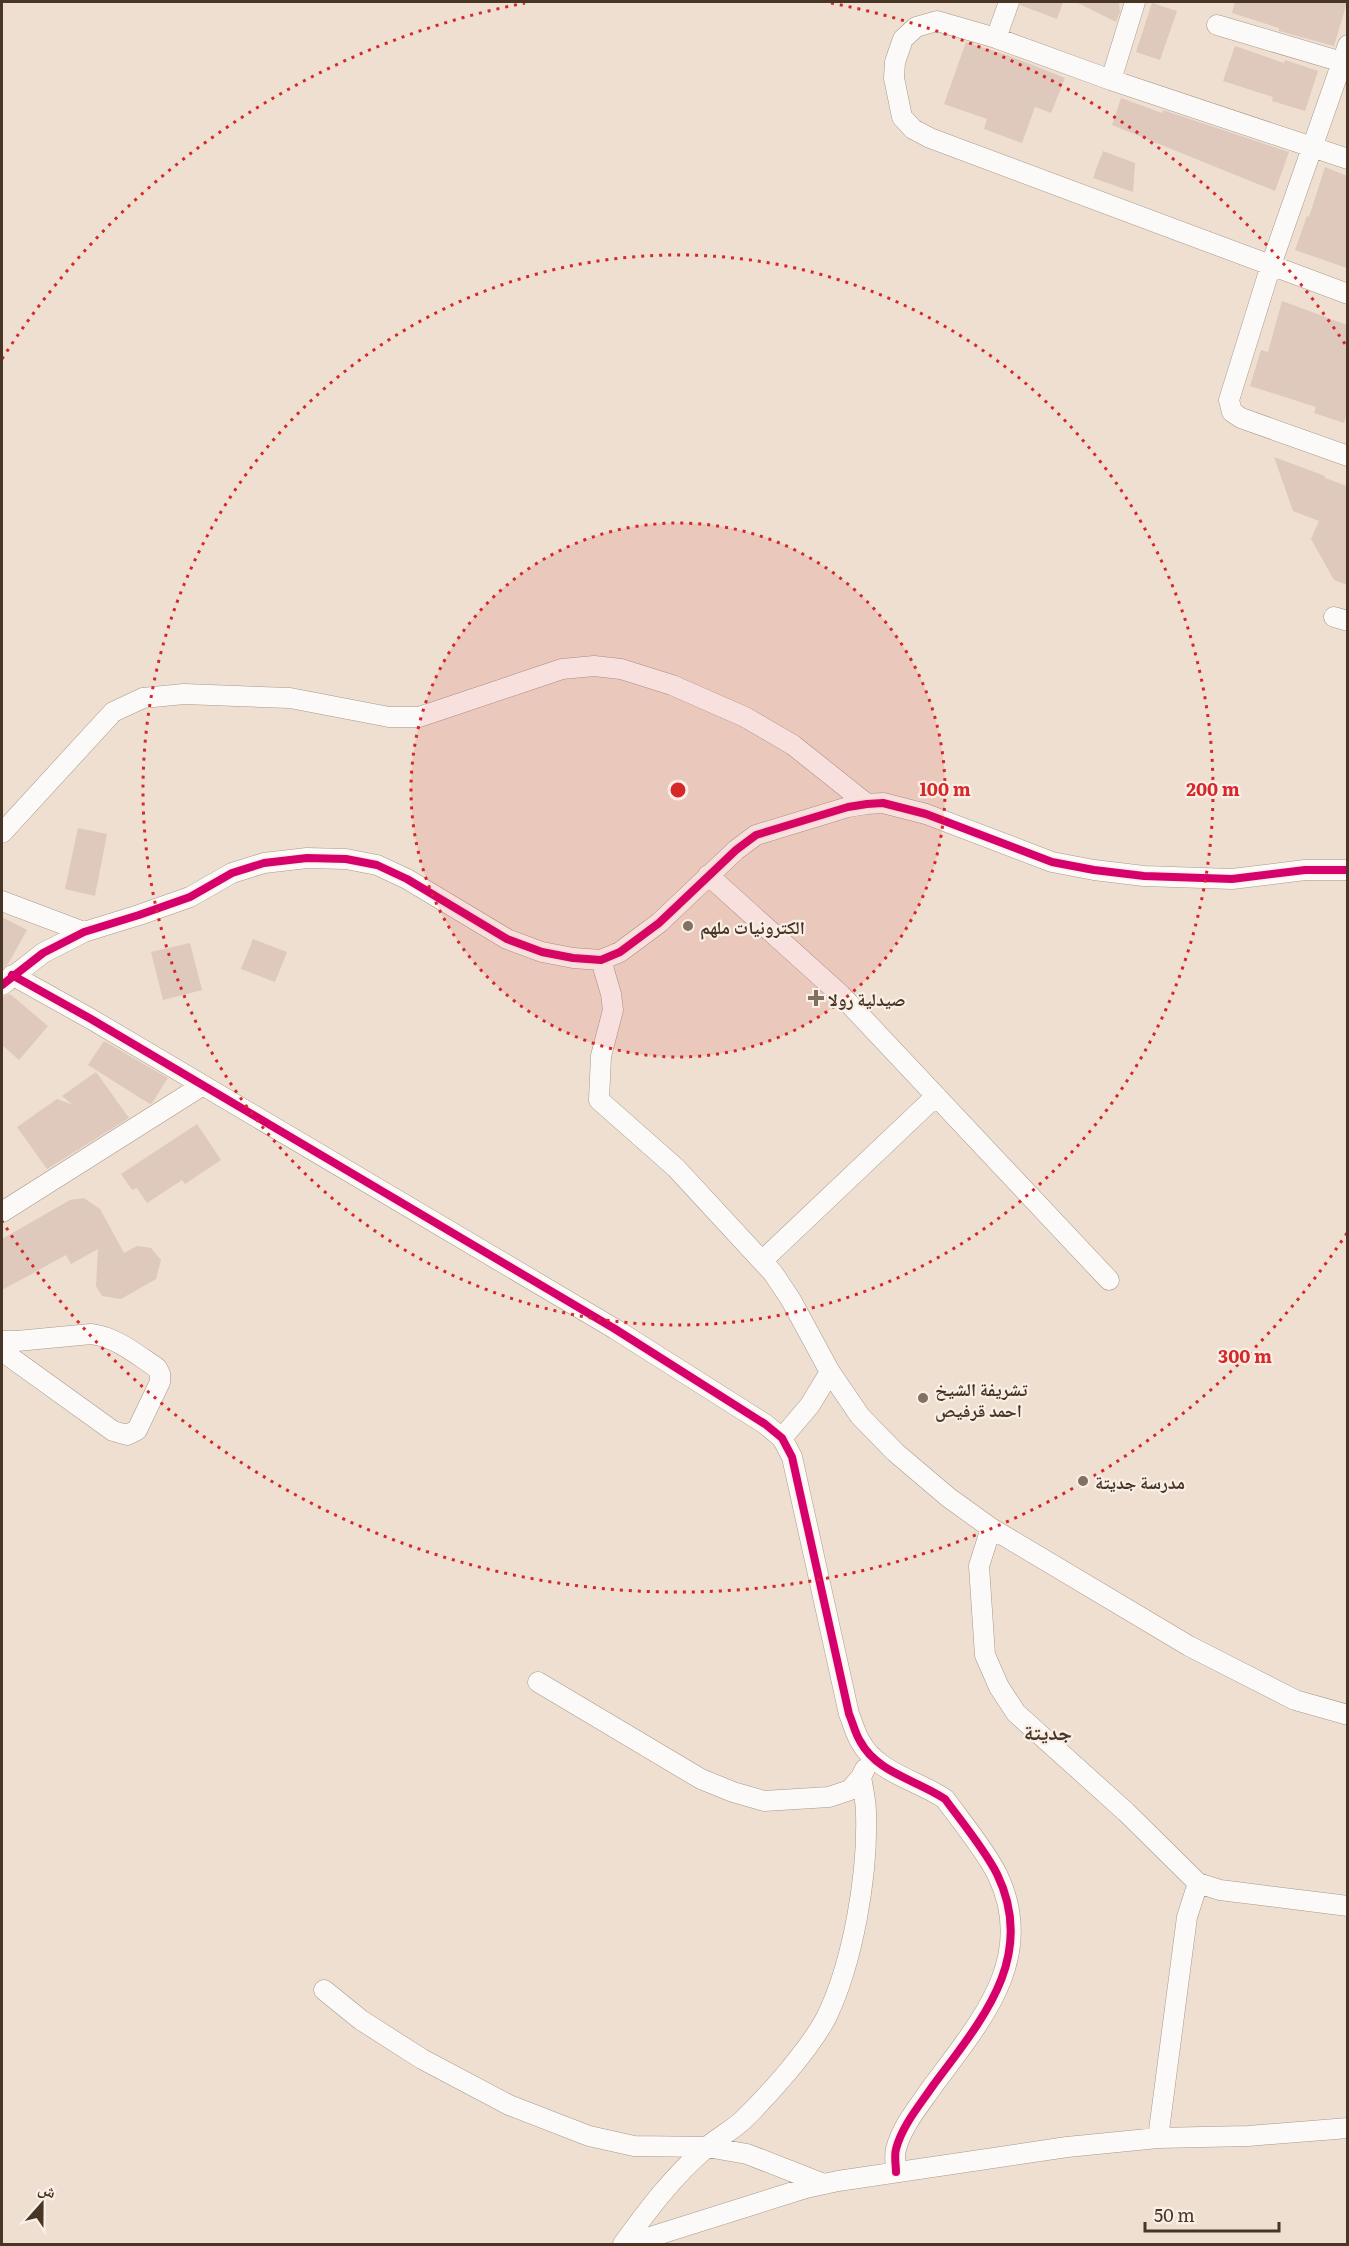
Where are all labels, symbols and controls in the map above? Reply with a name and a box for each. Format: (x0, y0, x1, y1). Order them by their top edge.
text: 100 m (919, 775, 971, 802)
text: 200 m (1186, 775, 1240, 802)
centre of rings (668, 780, 688, 800)
place label: الكترونيات ملهم (700, 913, 805, 940)
marker: الكترونيات ملهم (681, 919, 695, 933)
place label: صيدلية رولا (828, 985, 905, 1012)
marker: صيدلية رولا (809, 991, 823, 1005)
text: 300 m (1218, 1342, 1272, 1369)
place label: تشريفة الشيخ احمد قرفيص (935, 1375, 1028, 1423)
marker: تشريفة الشيخ احمد قرفيص (916, 1391, 930, 1405)
place label: مدرسة جديتة (1095, 1468, 1185, 1495)
marker: مدرسة جديتة (1076, 1474, 1090, 1488)
district label: جديتة (1024, 1715, 1072, 1746)
north arrow (12, 2174, 72, 2234)
text: ش (36, 2175, 60, 2203)
scale bar (1145, 2195, 1278, 2233)
text: 50 m (1154, 2201, 1195, 2228)

